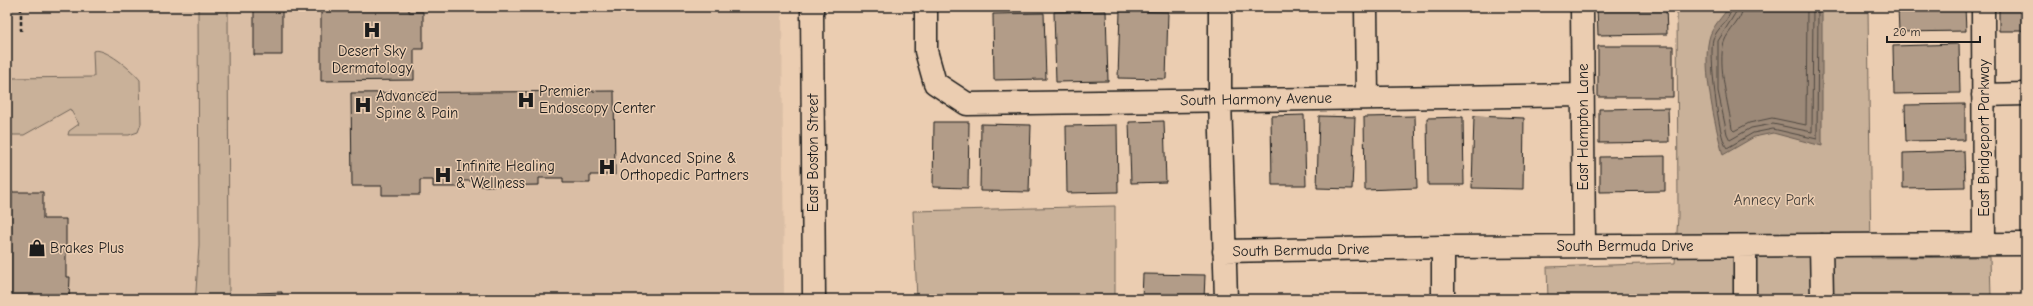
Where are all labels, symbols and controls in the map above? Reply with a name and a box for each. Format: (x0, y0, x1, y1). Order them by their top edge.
scale bar (1887, 18, 1980, 44)
hospital icon: Desert Sky Dermatology (362, 20, 382, 40)
text: 20 m (1893, 25, 1921, 39)
place label: Desert Sky Dermatology (332, 42, 413, 77)
street label: East Bridgeport Parkway (1975, 59, 1993, 217)
street label: East Hampton Lane (1574, 63, 1592, 191)
place label: Premier Endoscopy Center (539, 82, 655, 117)
place label: Advanced Spine & Pain (376, 87, 458, 122)
street label: South Harmony Avenue (1180, 89, 1333, 109)
hospital icon: Premier Endoscopy Center (516, 90, 536, 110)
street label: East Boston Street (804, 93, 822, 212)
hospital icon: Advanced Spine & Pain (353, 95, 373, 115)
place label: Advanced Spine & Orthopedic Partners (620, 149, 749, 184)
place label: Infinite Healing & Wellness (456, 157, 555, 192)
hospital icon: Advanced Spine & Orthopedic Partners (597, 157, 617, 177)
hospital icon: Infinite Healing & Wellness (433, 165, 453, 185)
park label: Annecy Park (1734, 191, 1815, 209)
street label: South Bermuda Drive (1556, 237, 1694, 255)
shop icon: Brakes Plus (27, 238, 47, 258)
place label: Brakes Plus (50, 239, 124, 257)
street label: South Bermuda Drive (1232, 240, 1370, 260)

